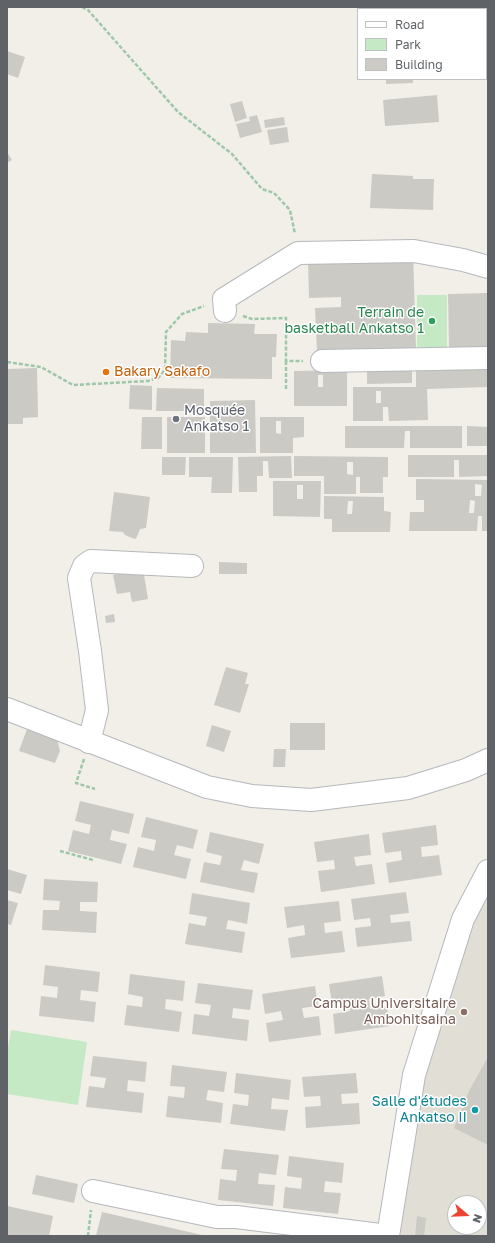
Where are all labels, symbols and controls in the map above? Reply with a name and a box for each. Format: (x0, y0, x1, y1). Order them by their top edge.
legend (357, 8, 487, 80)
text: Road (395, 17, 424, 32)
text: Park (395, 37, 421, 52)
text: Building (395, 57, 443, 72)
place label: Terrain de basketball Ankatso 1 (284, 305, 424, 338)
marker: Terrain de basketball Ankatso 1 (427, 316, 437, 326)
place label: Bakary Sakafo (114, 364, 210, 380)
marker: Bakary Sakafo (101, 367, 111, 377)
place label: Mosquée Ankatso 1 (184, 403, 249, 436)
marker: Mosquée Ankatso 1 (171, 414, 181, 424)
place label: Campus Universitaire Ambohitsaina (313, 996, 456, 1028)
marker: Campus Universitaire Ambohitsaina (459, 1007, 469, 1017)
place label: Salle d'études Ankatso II (372, 1094, 467, 1126)
marker: Salle d'études Ankatso II (470, 1105, 480, 1115)
north arrow (447, 1195, 487, 1235)
text: N (470, 1213, 485, 1225)

